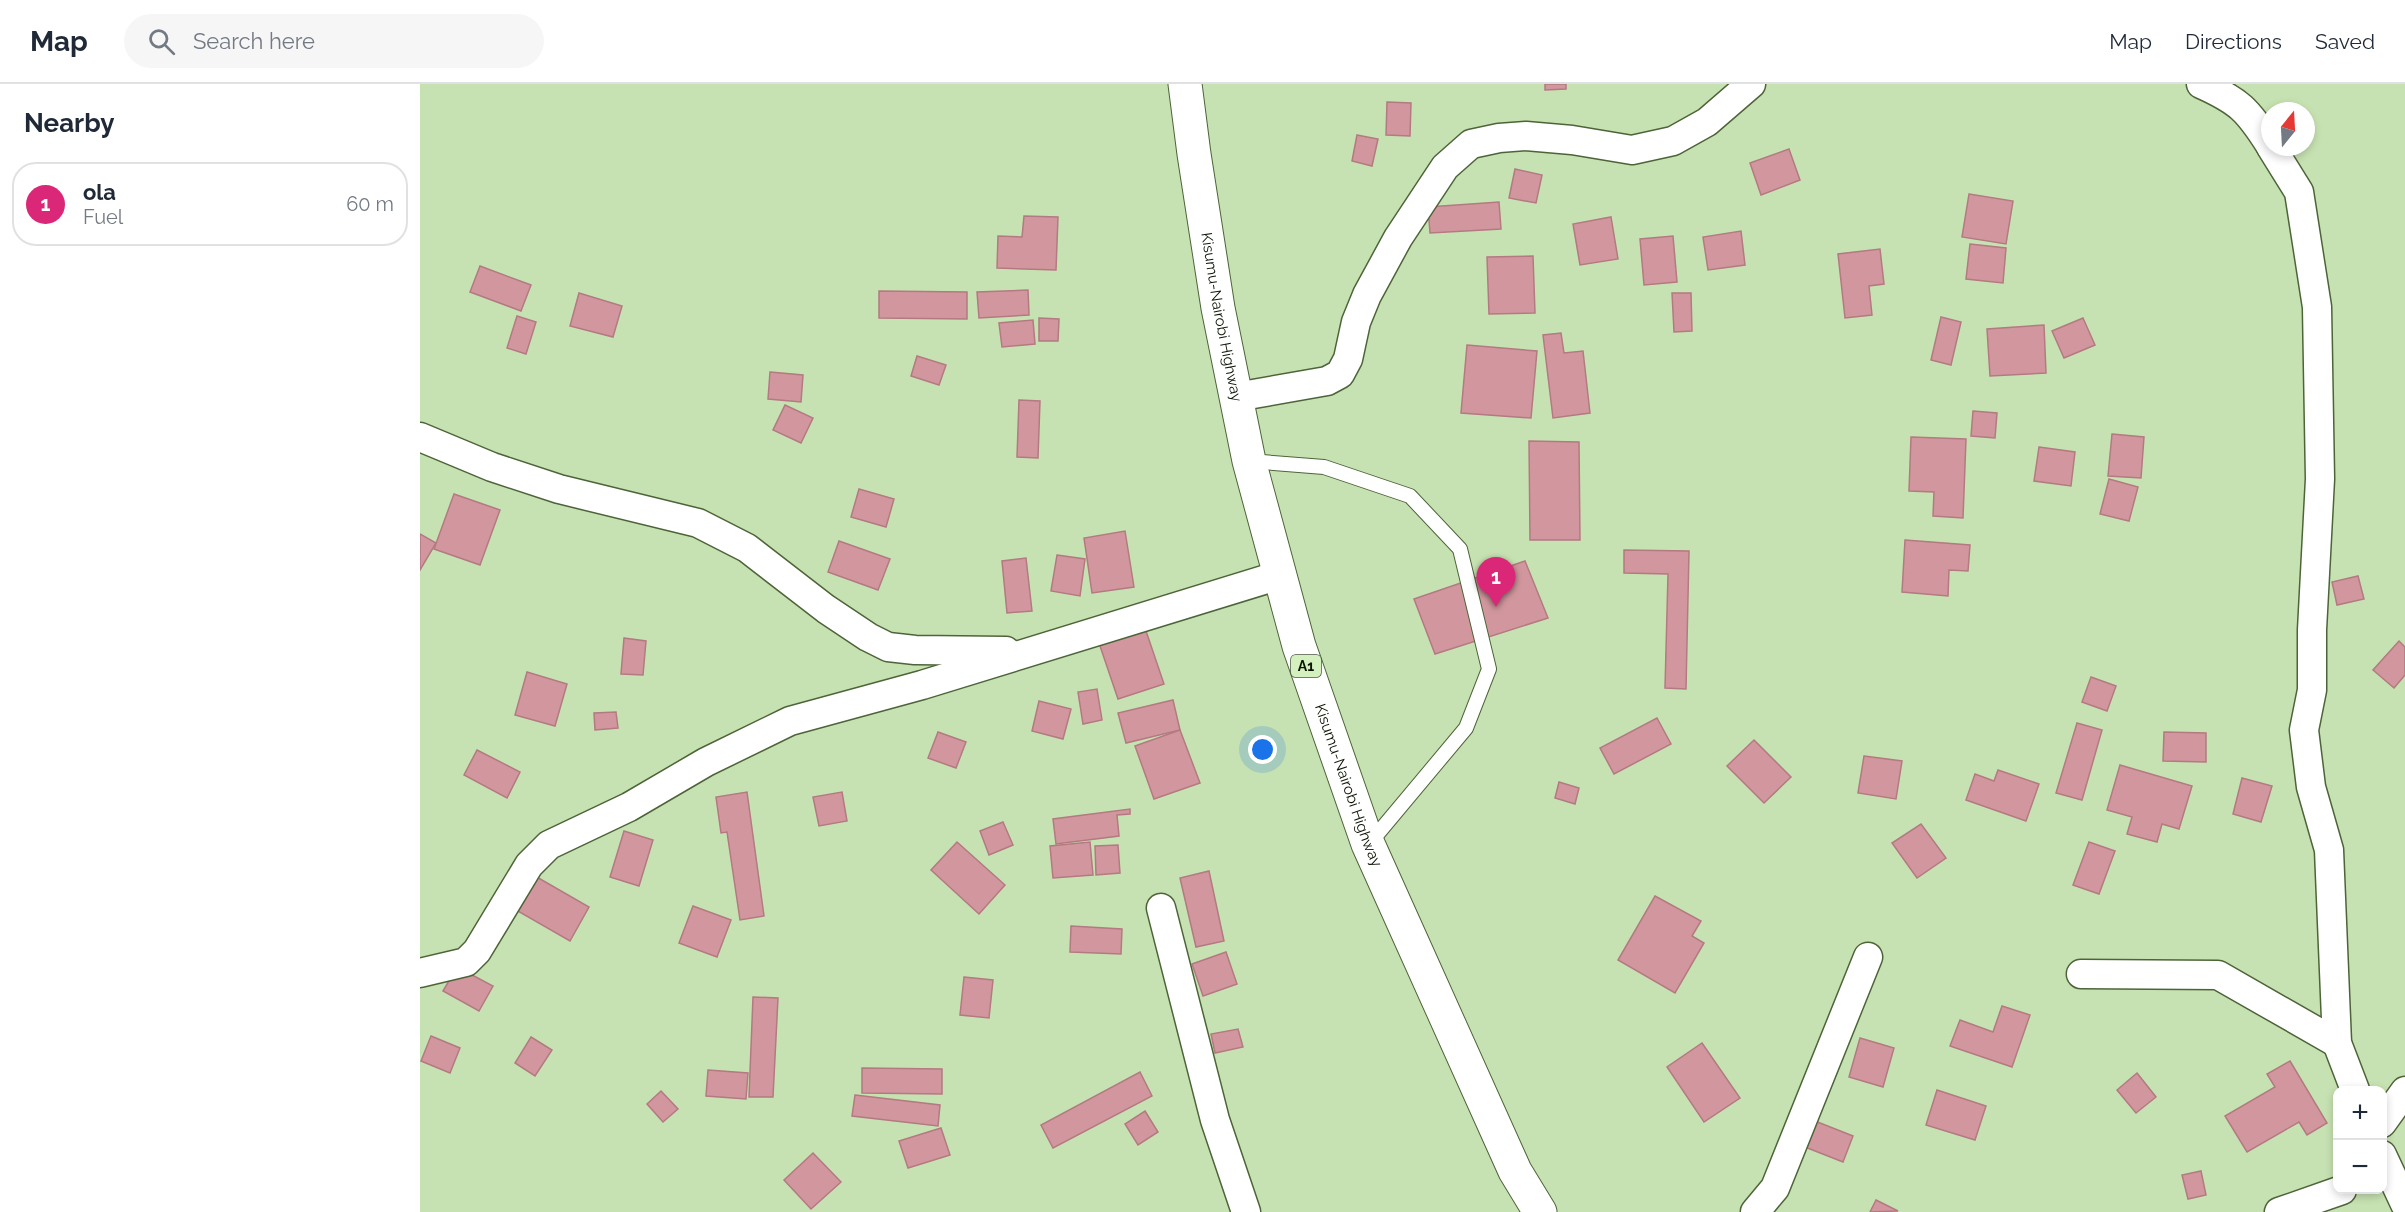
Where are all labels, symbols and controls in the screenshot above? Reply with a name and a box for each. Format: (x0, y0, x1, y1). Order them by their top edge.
search box (124, 14, 544, 68)
text: Map (30, 25, 88, 58)
icon: search (145, 25, 178, 58)
text: Search here (193, 28, 315, 54)
text: Map (2109, 29, 2152, 54)
text: Directions (2185, 29, 2282, 54)
text: Saved (2315, 29, 2375, 54)
north arrow (2261, 102, 2315, 156)
text: Nearby (24, 108, 114, 138)
text: ola (83, 179, 116, 205)
text: 1 (41, 192, 50, 216)
text: 60 m (346, 192, 394, 216)
text: Fuel (83, 205, 123, 229)
street label: Kisumu-Nairobi Highway (1197, 231, 1246, 403)
pin: 1 (1476, 558, 1516, 607)
road number: A1 (1291, 655, 1321, 677)
street label: Kisumu-Nairobi Highway (1311, 701, 1386, 870)
your location (1248, 735, 1277, 764)
map controls (2333, 1086, 2387, 1194)
button: + (2333, 1086, 2387, 1140)
button: − (2333, 1140, 2387, 1194)

